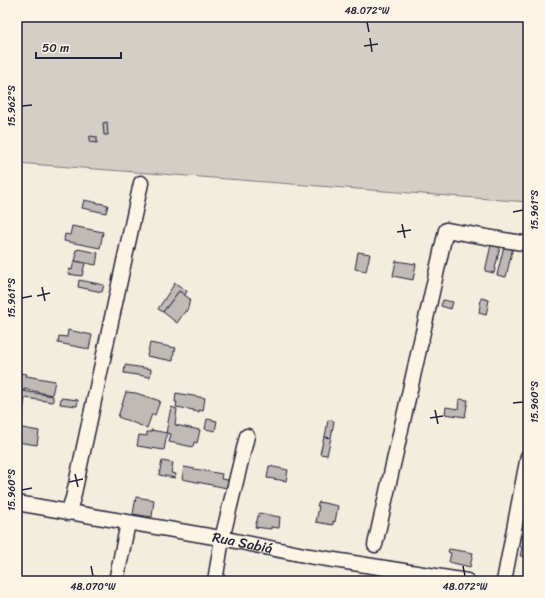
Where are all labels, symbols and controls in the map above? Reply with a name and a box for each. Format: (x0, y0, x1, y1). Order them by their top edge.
text: 48.072°W (344, 2, 390, 20)
scale bar (36, 34, 121, 60)
text: 50 m (42, 37, 69, 59)
text: 15.962°S (3, 84, 21, 127)
text: 15.961°S (526, 189, 544, 230)
text: 15.961°S (3, 277, 21, 318)
text: 15.960°S (526, 380, 544, 423)
text: 15.960°S (3, 468, 21, 511)
street label: Rua Sabiá (210, 524, 275, 561)
text: 48.070°W (70, 578, 116, 596)
text: 48.072°W (442, 578, 488, 596)

